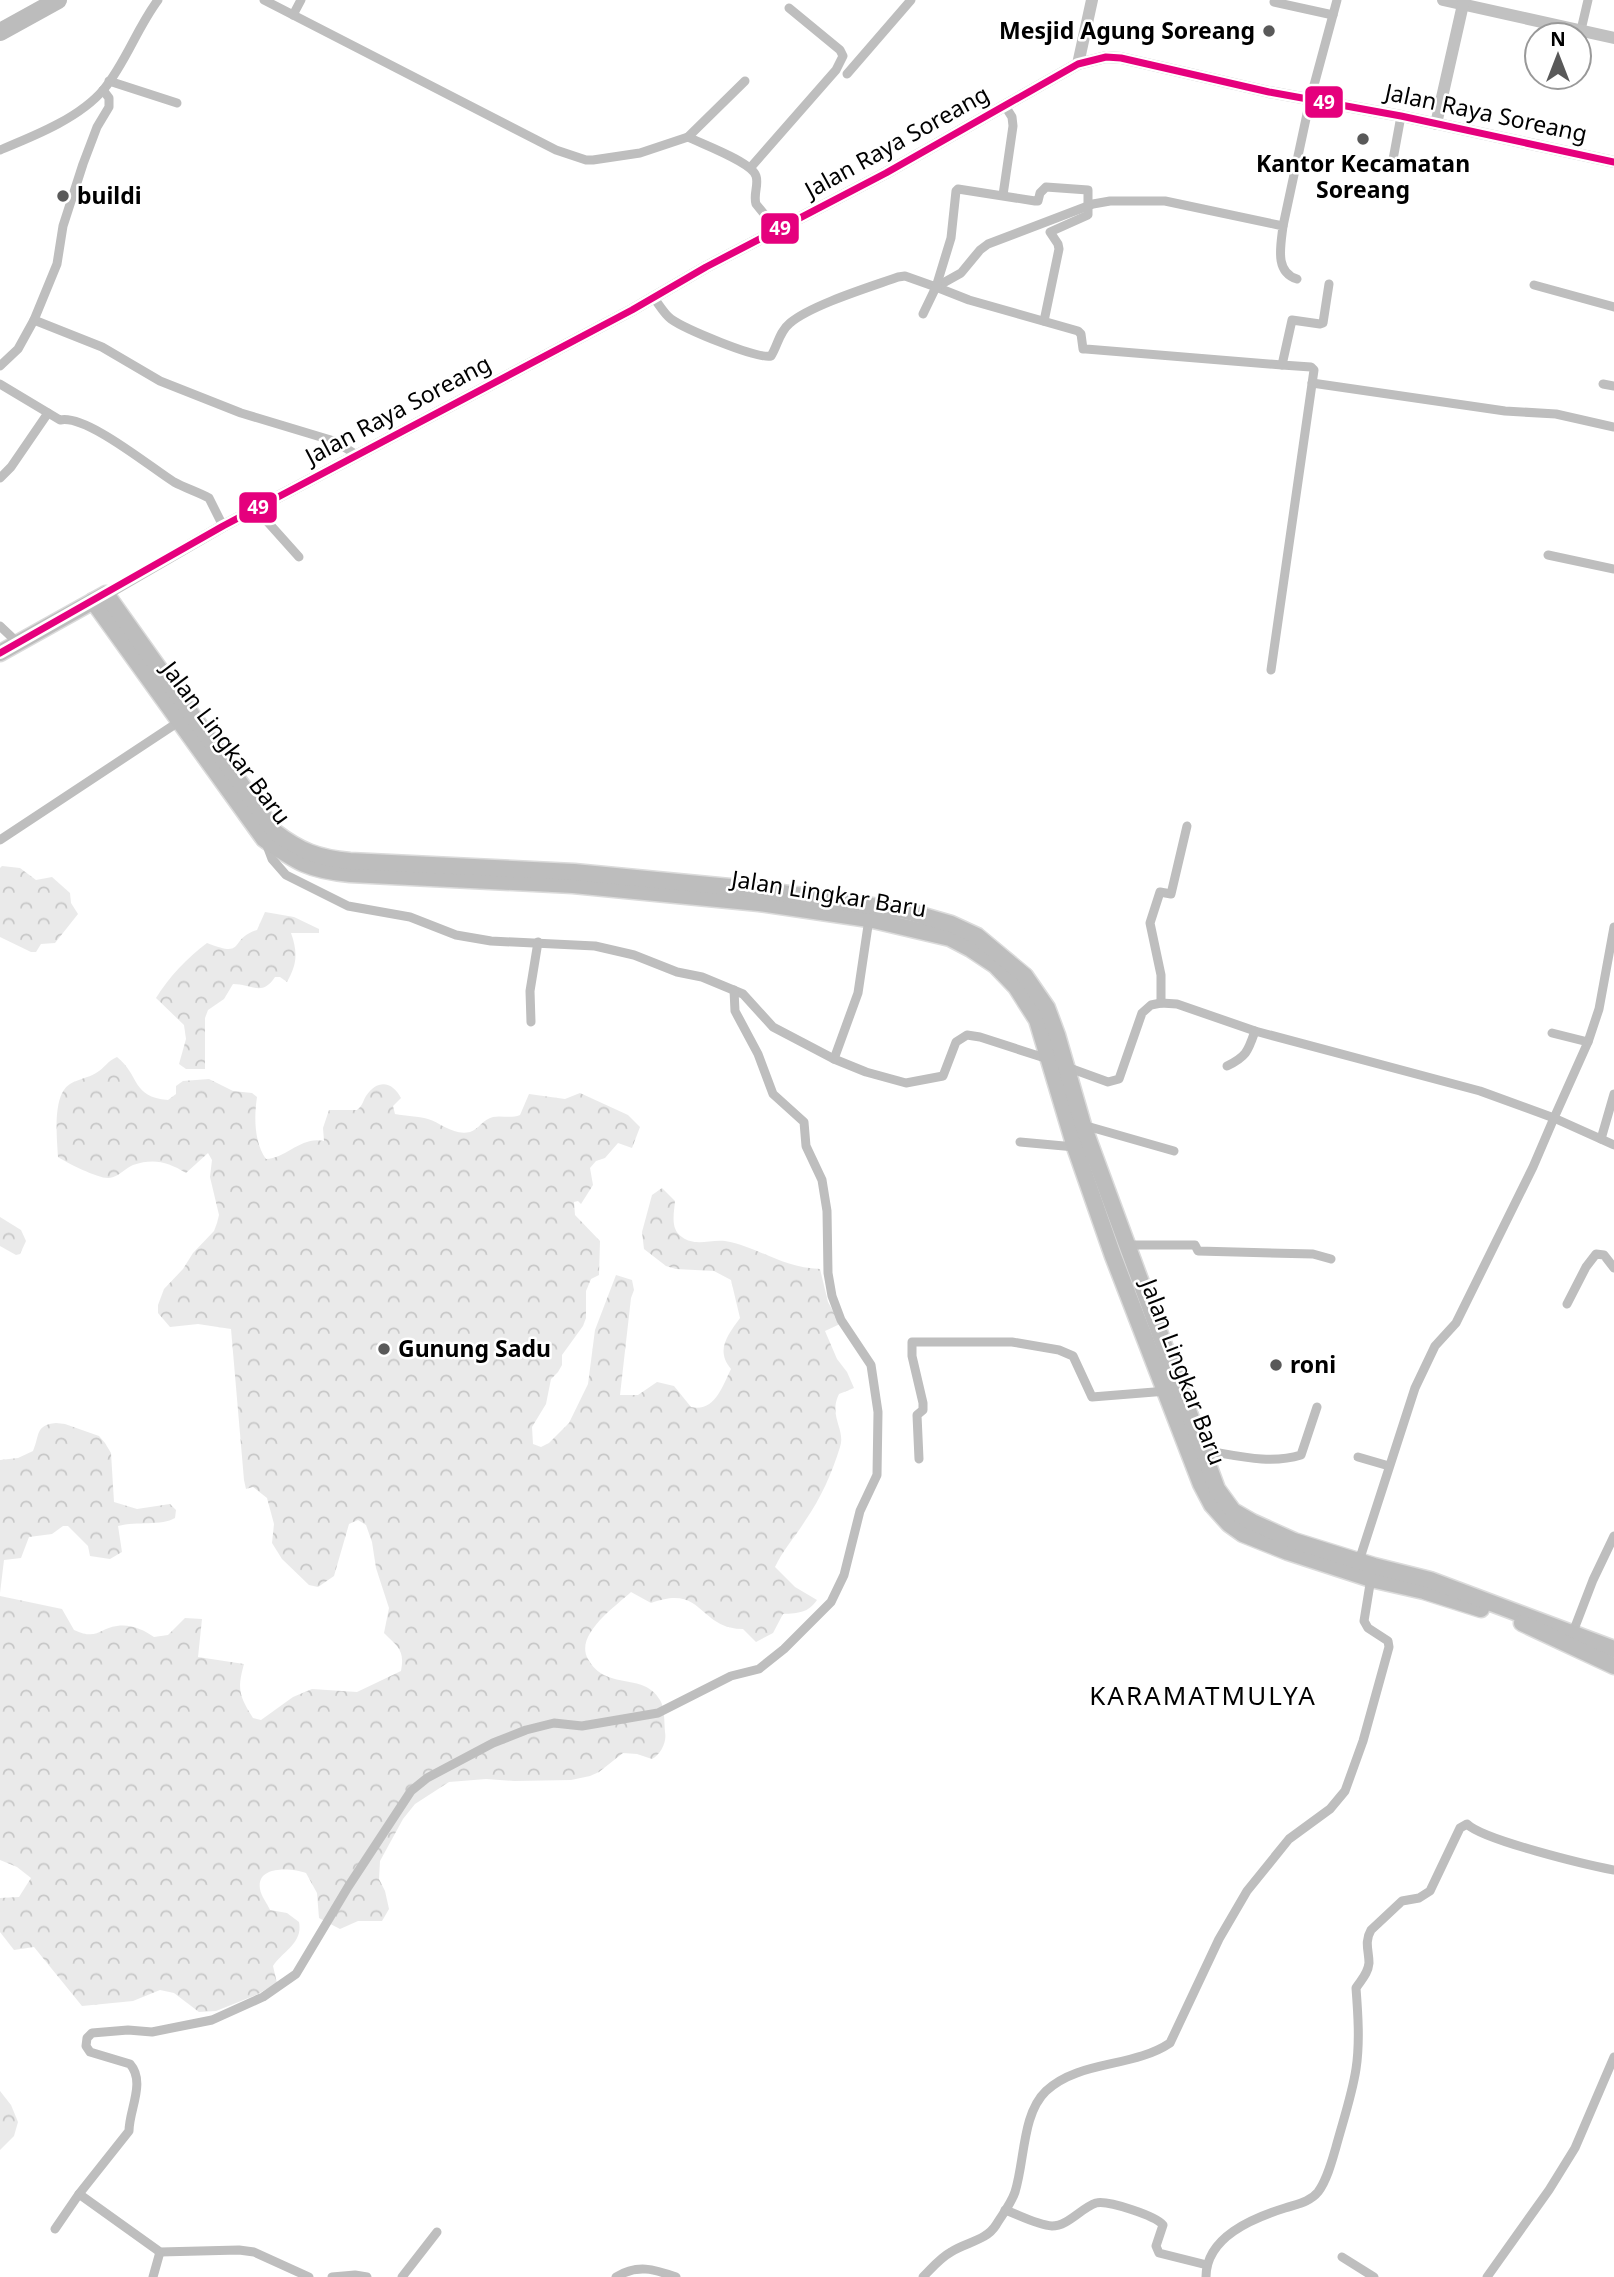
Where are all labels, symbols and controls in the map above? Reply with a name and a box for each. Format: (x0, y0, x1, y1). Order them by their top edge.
place label: Mesjid Agung Soreang (999, 14, 1255, 46)
north arrow (1523, 21, 1593, 91)
marker: Mesjid Agung Soreang (1261, 23, 1277, 39)
text: N (1550, 26, 1566, 52)
street label: Jalan Raya Soreang (1380, 75, 1590, 149)
street label: Jalan Raya Soreang (797, 77, 994, 206)
line badge: 49 (1304, 85, 1344, 119)
text: 49 (1313, 89, 1335, 115)
marker: Kantor Kecamatan Soreang (1355, 131, 1371, 147)
place label: Kantor Kecamatan Soreang (1256, 147, 1470, 205)
place label: buildi (77, 179, 142, 211)
marker: buildi (55, 188, 71, 204)
line badge: 49 (760, 212, 800, 245)
text: 49 (769, 215, 791, 241)
street label: Jalan Raya Soreang (297, 347, 496, 473)
line badge: 49 (238, 491, 278, 524)
text: 49 (247, 494, 269, 520)
street label: Jalan Lingkar Baru (154, 653, 299, 831)
street label: Jalan Lingkar Baru (727, 862, 929, 924)
street label: Jalan Lingkar Baru (1133, 1272, 1234, 1469)
place label: Gunung Sadu (398, 1332, 551, 1364)
marker: Gunung Sadu (376, 1341, 392, 1357)
place label: roni (1290, 1348, 1336, 1380)
marker: roni (1268, 1357, 1284, 1373)
district label: KARAMATMULYA (1089, 1677, 1317, 1713)

